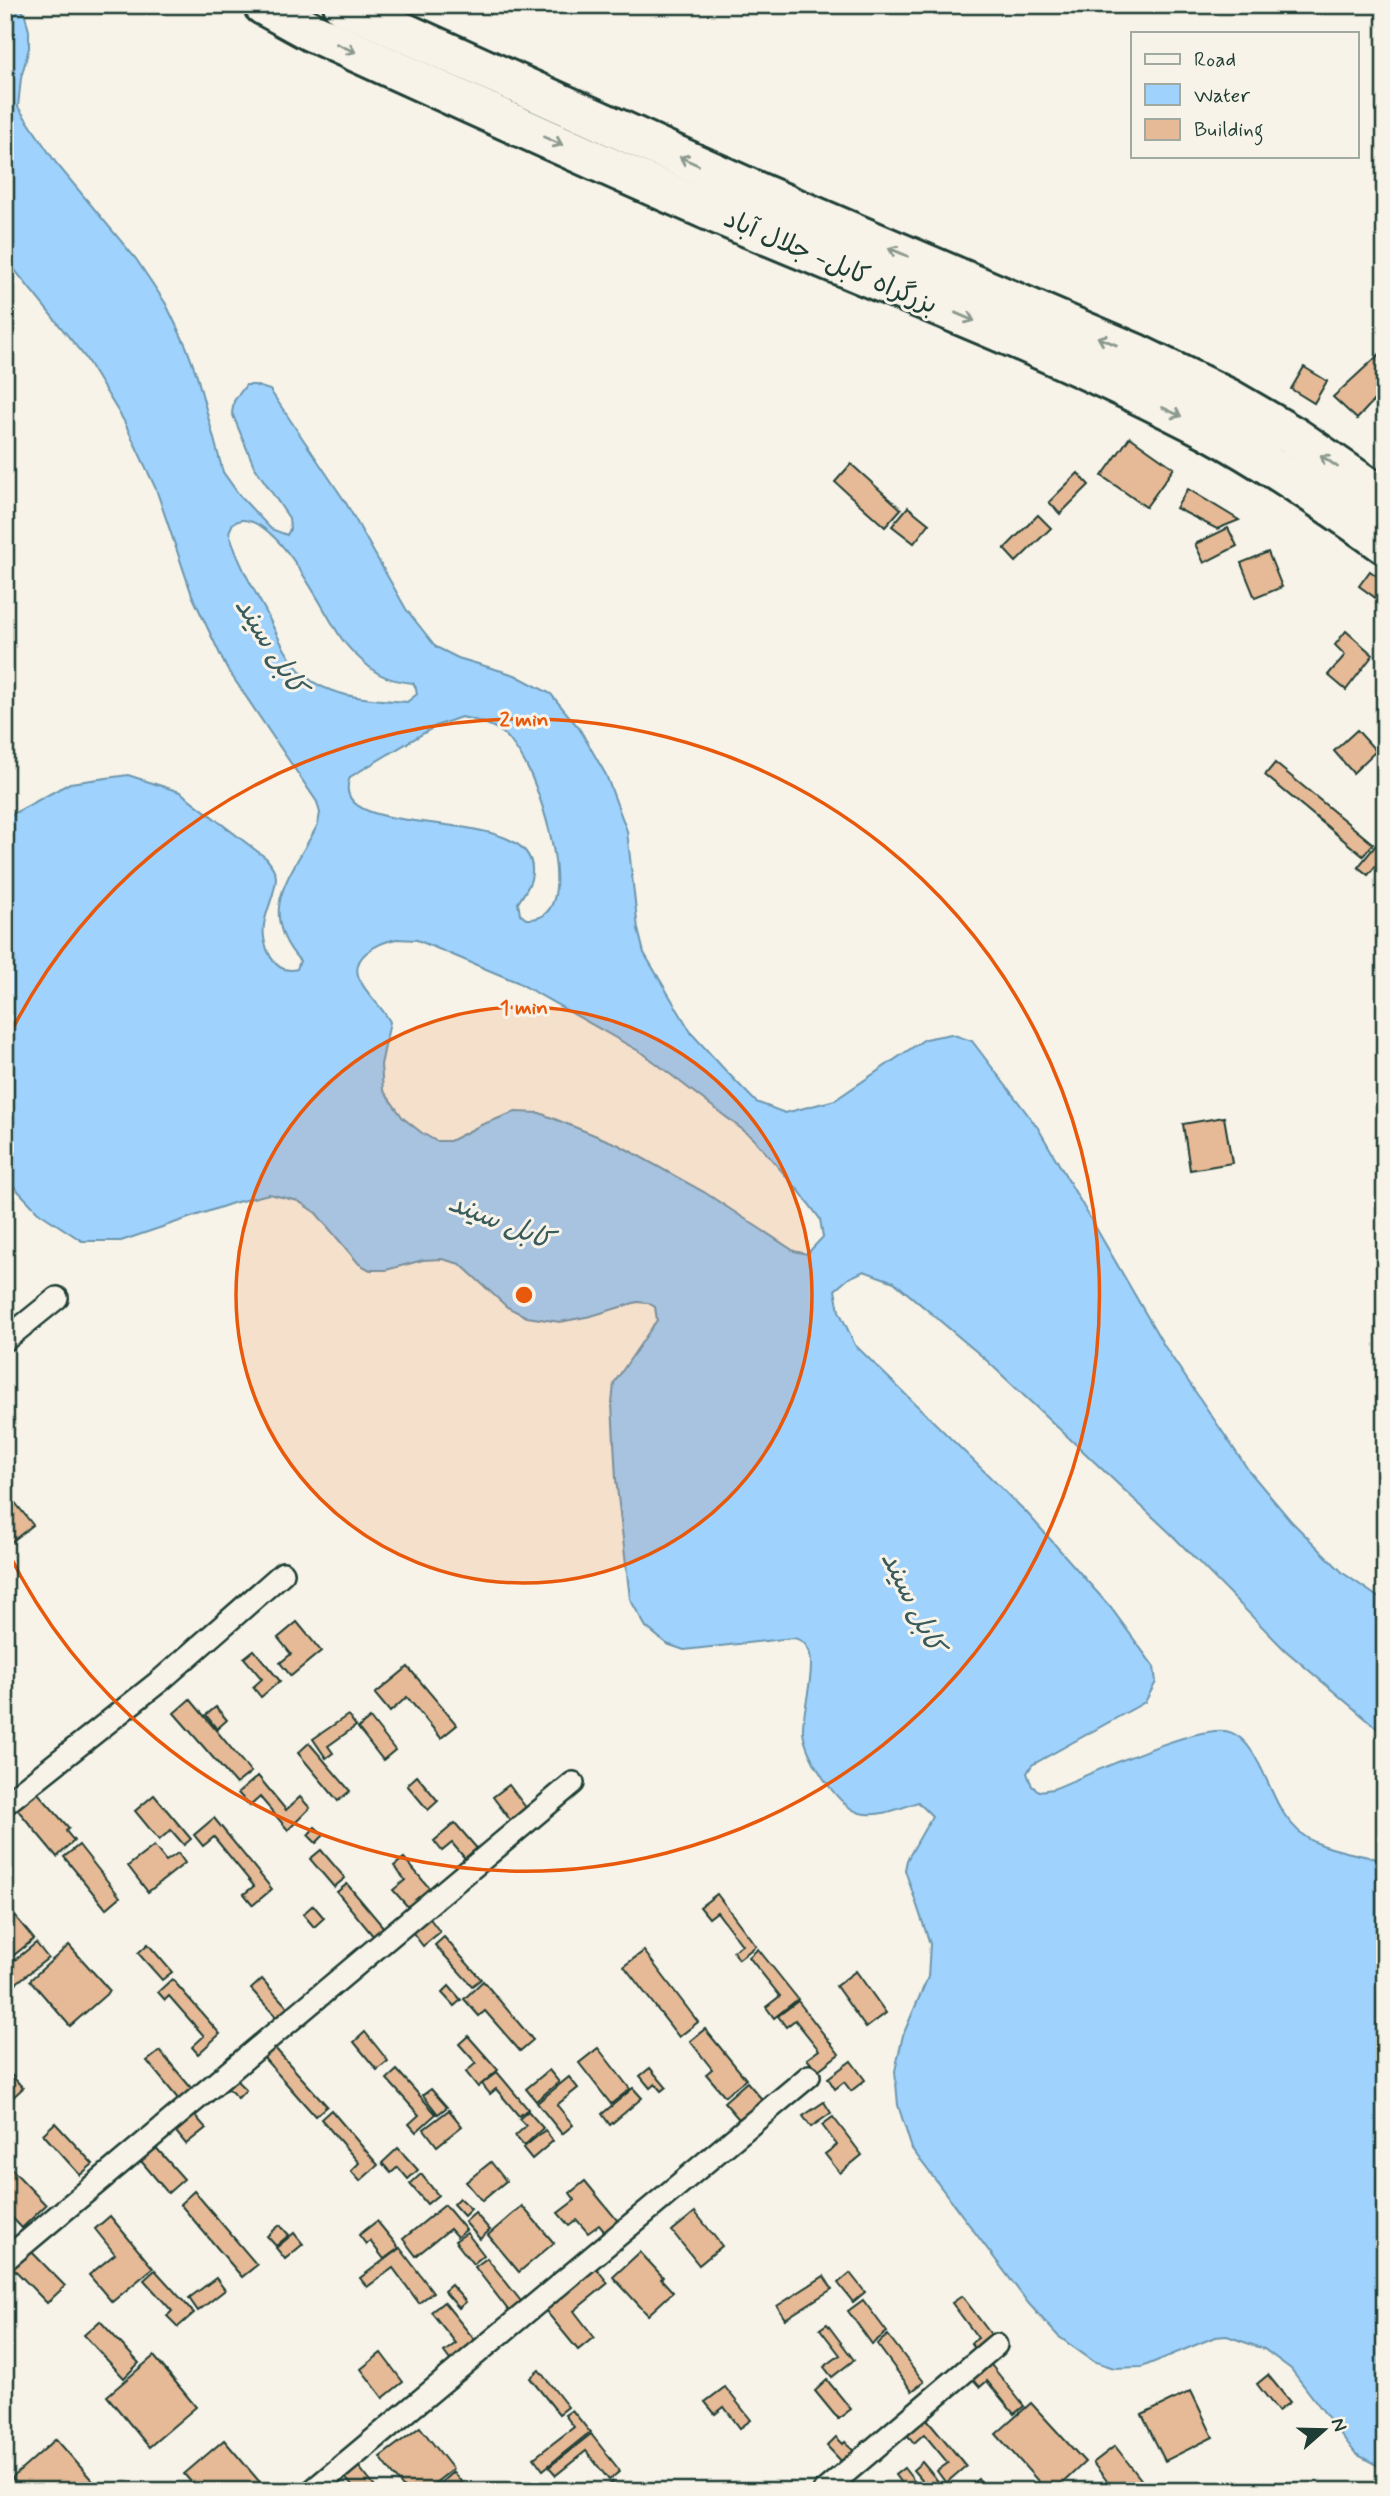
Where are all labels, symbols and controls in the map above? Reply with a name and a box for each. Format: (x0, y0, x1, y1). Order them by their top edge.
legend (1131, 32, 1358, 158)
one-way arrow (335, 42, 356, 55)
text: Road (1194, 46, 1236, 74)
text: Water (1194, 82, 1250, 110)
text: Building (1194, 116, 1264, 146)
one-way arrow (542, 135, 564, 148)
one-way arrow (679, 154, 701, 167)
street label: بزرگراه کابل- جلال آباد (718, 203, 942, 323)
one-way arrow (888, 245, 909, 258)
one-way arrow (954, 312, 975, 325)
one-way arrow (1097, 334, 1119, 347)
one-way arrow (1161, 406, 1182, 420)
one-way arrow (1319, 454, 1339, 468)
water label: کابل سيند (225, 591, 317, 706)
text: 2 min (499, 706, 549, 734)
text: 1 min (500, 994, 548, 1022)
water label: کابل سيند (443, 1185, 562, 1262)
centre of rings (512, 1283, 536, 1307)
water label: کابل سيند (871, 1545, 954, 1663)
north arrow (1288, 2394, 1358, 2464)
text: N (1325, 2414, 1352, 2435)

